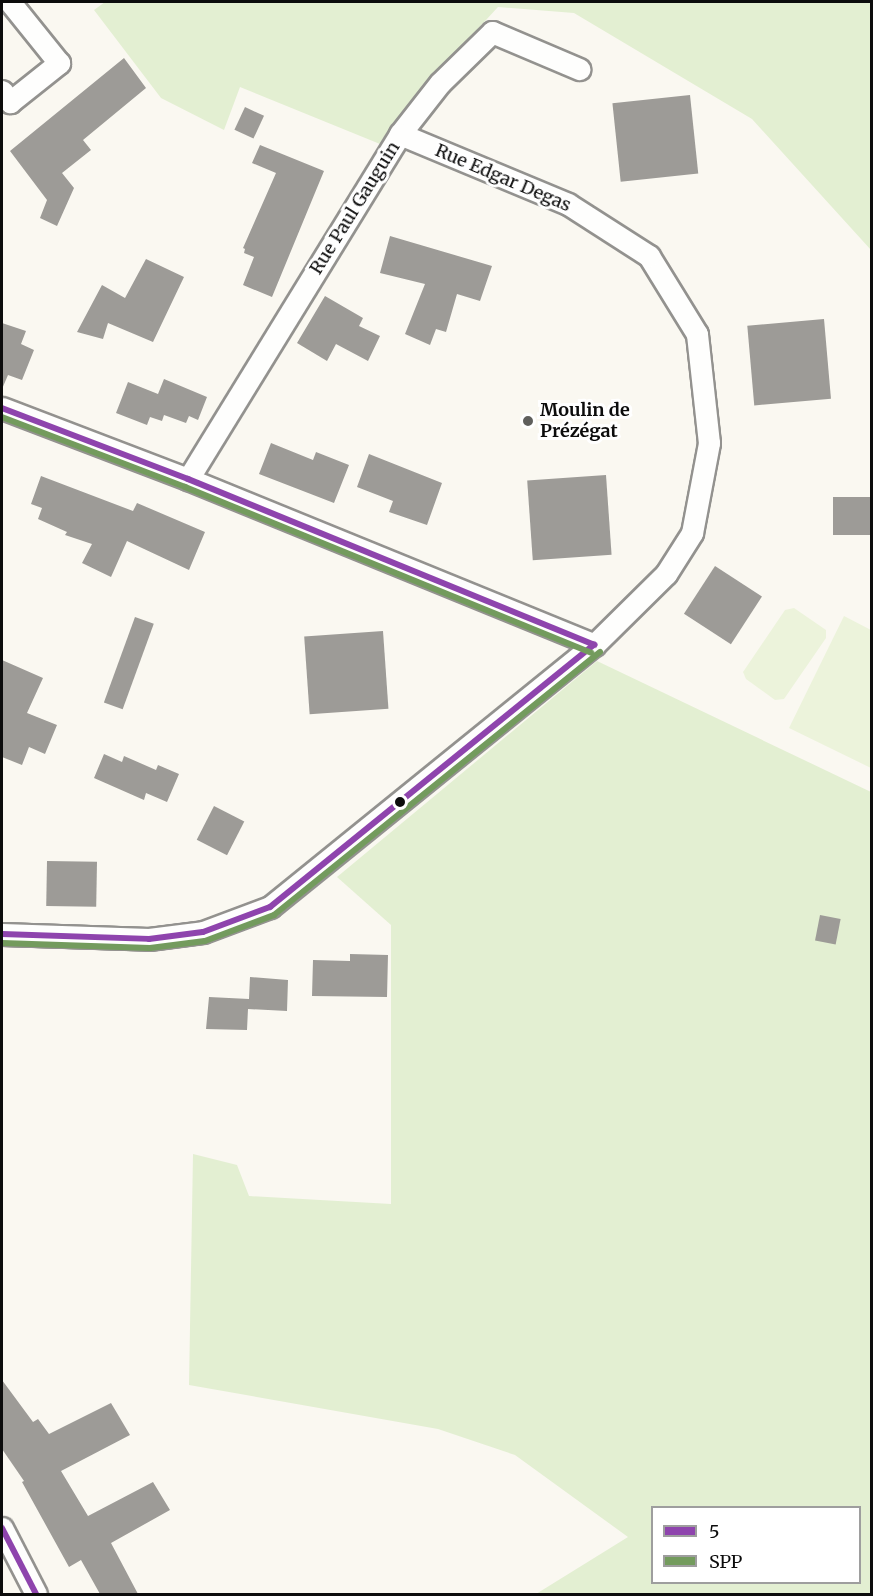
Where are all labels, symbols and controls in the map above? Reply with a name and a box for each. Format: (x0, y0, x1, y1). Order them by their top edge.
street label: Rue Paul Gauguin (305, 138, 405, 278)
street label: Rue Edgar Degas (432, 140, 574, 216)
place label: Moulin de Prézégat (540, 400, 630, 442)
marker: Moulin de Prézégat (521, 414, 535, 428)
unlabelled marker (394, 796, 406, 808)
legend (651, 1506, 861, 1584)
text: 5 (709, 1520, 720, 1543)
text: SPP (709, 1550, 742, 1573)

